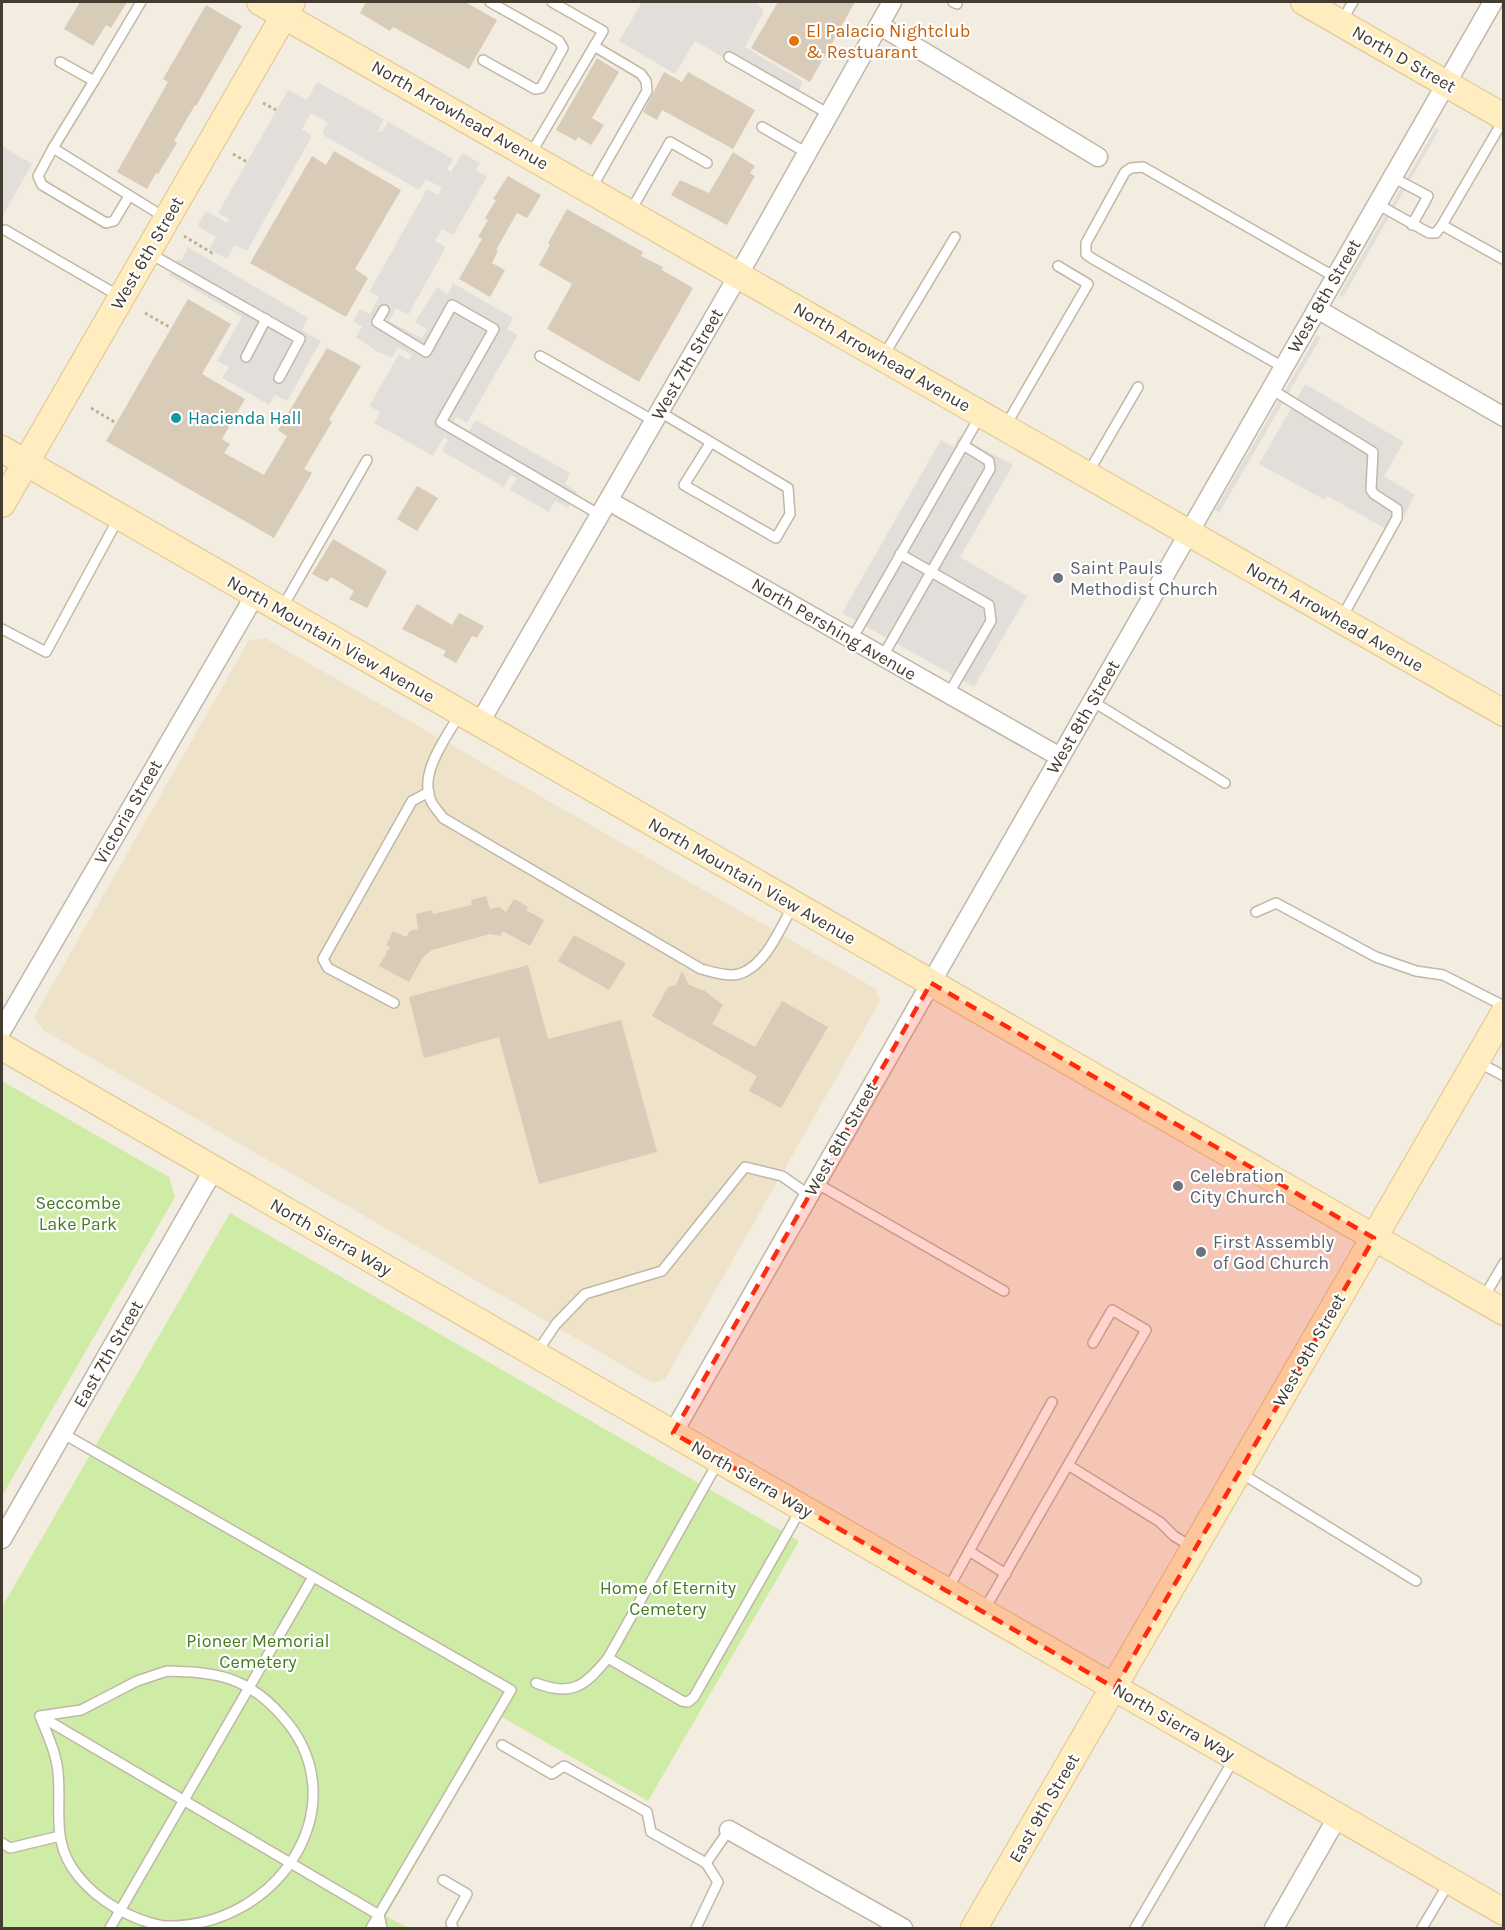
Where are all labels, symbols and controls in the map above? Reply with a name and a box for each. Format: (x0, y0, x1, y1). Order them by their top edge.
place label: El Palacio Nightclub & Restuarant (806, 20, 970, 63)
street label: North D Street (1348, 20, 1460, 98)
marker: El Palacio Nightclub & Restuarant (787, 34, 801, 48)
street label: North Arrowhead Avenue (367, 55, 553, 175)
street label: West 6th Street (106, 192, 188, 313)
street label: West 8th Street (1283, 235, 1366, 357)
street label: North Arrowhead Avenue (789, 297, 975, 417)
street label: West 7th Street (646, 304, 728, 424)
place label: Hacienda Hall (188, 407, 302, 429)
marker: Hacienda Hall (169, 411, 183, 425)
place label: Saint Pauls Methodist Church (1070, 557, 1218, 600)
street label: North Arrowhead Avenue (1242, 557, 1428, 677)
street label: North Mountain View Avenue (223, 571, 439, 707)
marker: Saint Pauls Methodist Church (1051, 571, 1065, 585)
street label: North Pershing Avenue (748, 573, 920, 685)
street label: West 8th Street (1042, 656, 1125, 778)
street label: Victoria Street (89, 756, 167, 868)
street label: North Mountain View Avenue (644, 813, 860, 949)
street label: West 8th Street (800, 1078, 883, 1200)
place label: Celebration City Church (1190, 1165, 1285, 1208)
marker: Celebration City Church (1171, 1179, 1185, 1193)
park label: Seccombe Lake Park (35, 1192, 121, 1235)
street label: North Sierra Way (266, 1193, 396, 1281)
place label: First Assembly of God Church (1213, 1231, 1335, 1274)
marker: First Assembly of God Church (1194, 1245, 1208, 1259)
street label: West 9th Street (1268, 1289, 1350, 1411)
street label: East 7th Street (68, 1296, 148, 1412)
street label: North Sierra Way (687, 1435, 817, 1523)
park label: Home of Eternity Cemetery (600, 1577, 737, 1620)
park label: Pioneer Memorial Cemetery (186, 1630, 330, 1673)
street label: North Sierra Way (1109, 1678, 1239, 1766)
street label: East 9th Street (1004, 1749, 1084, 1866)

